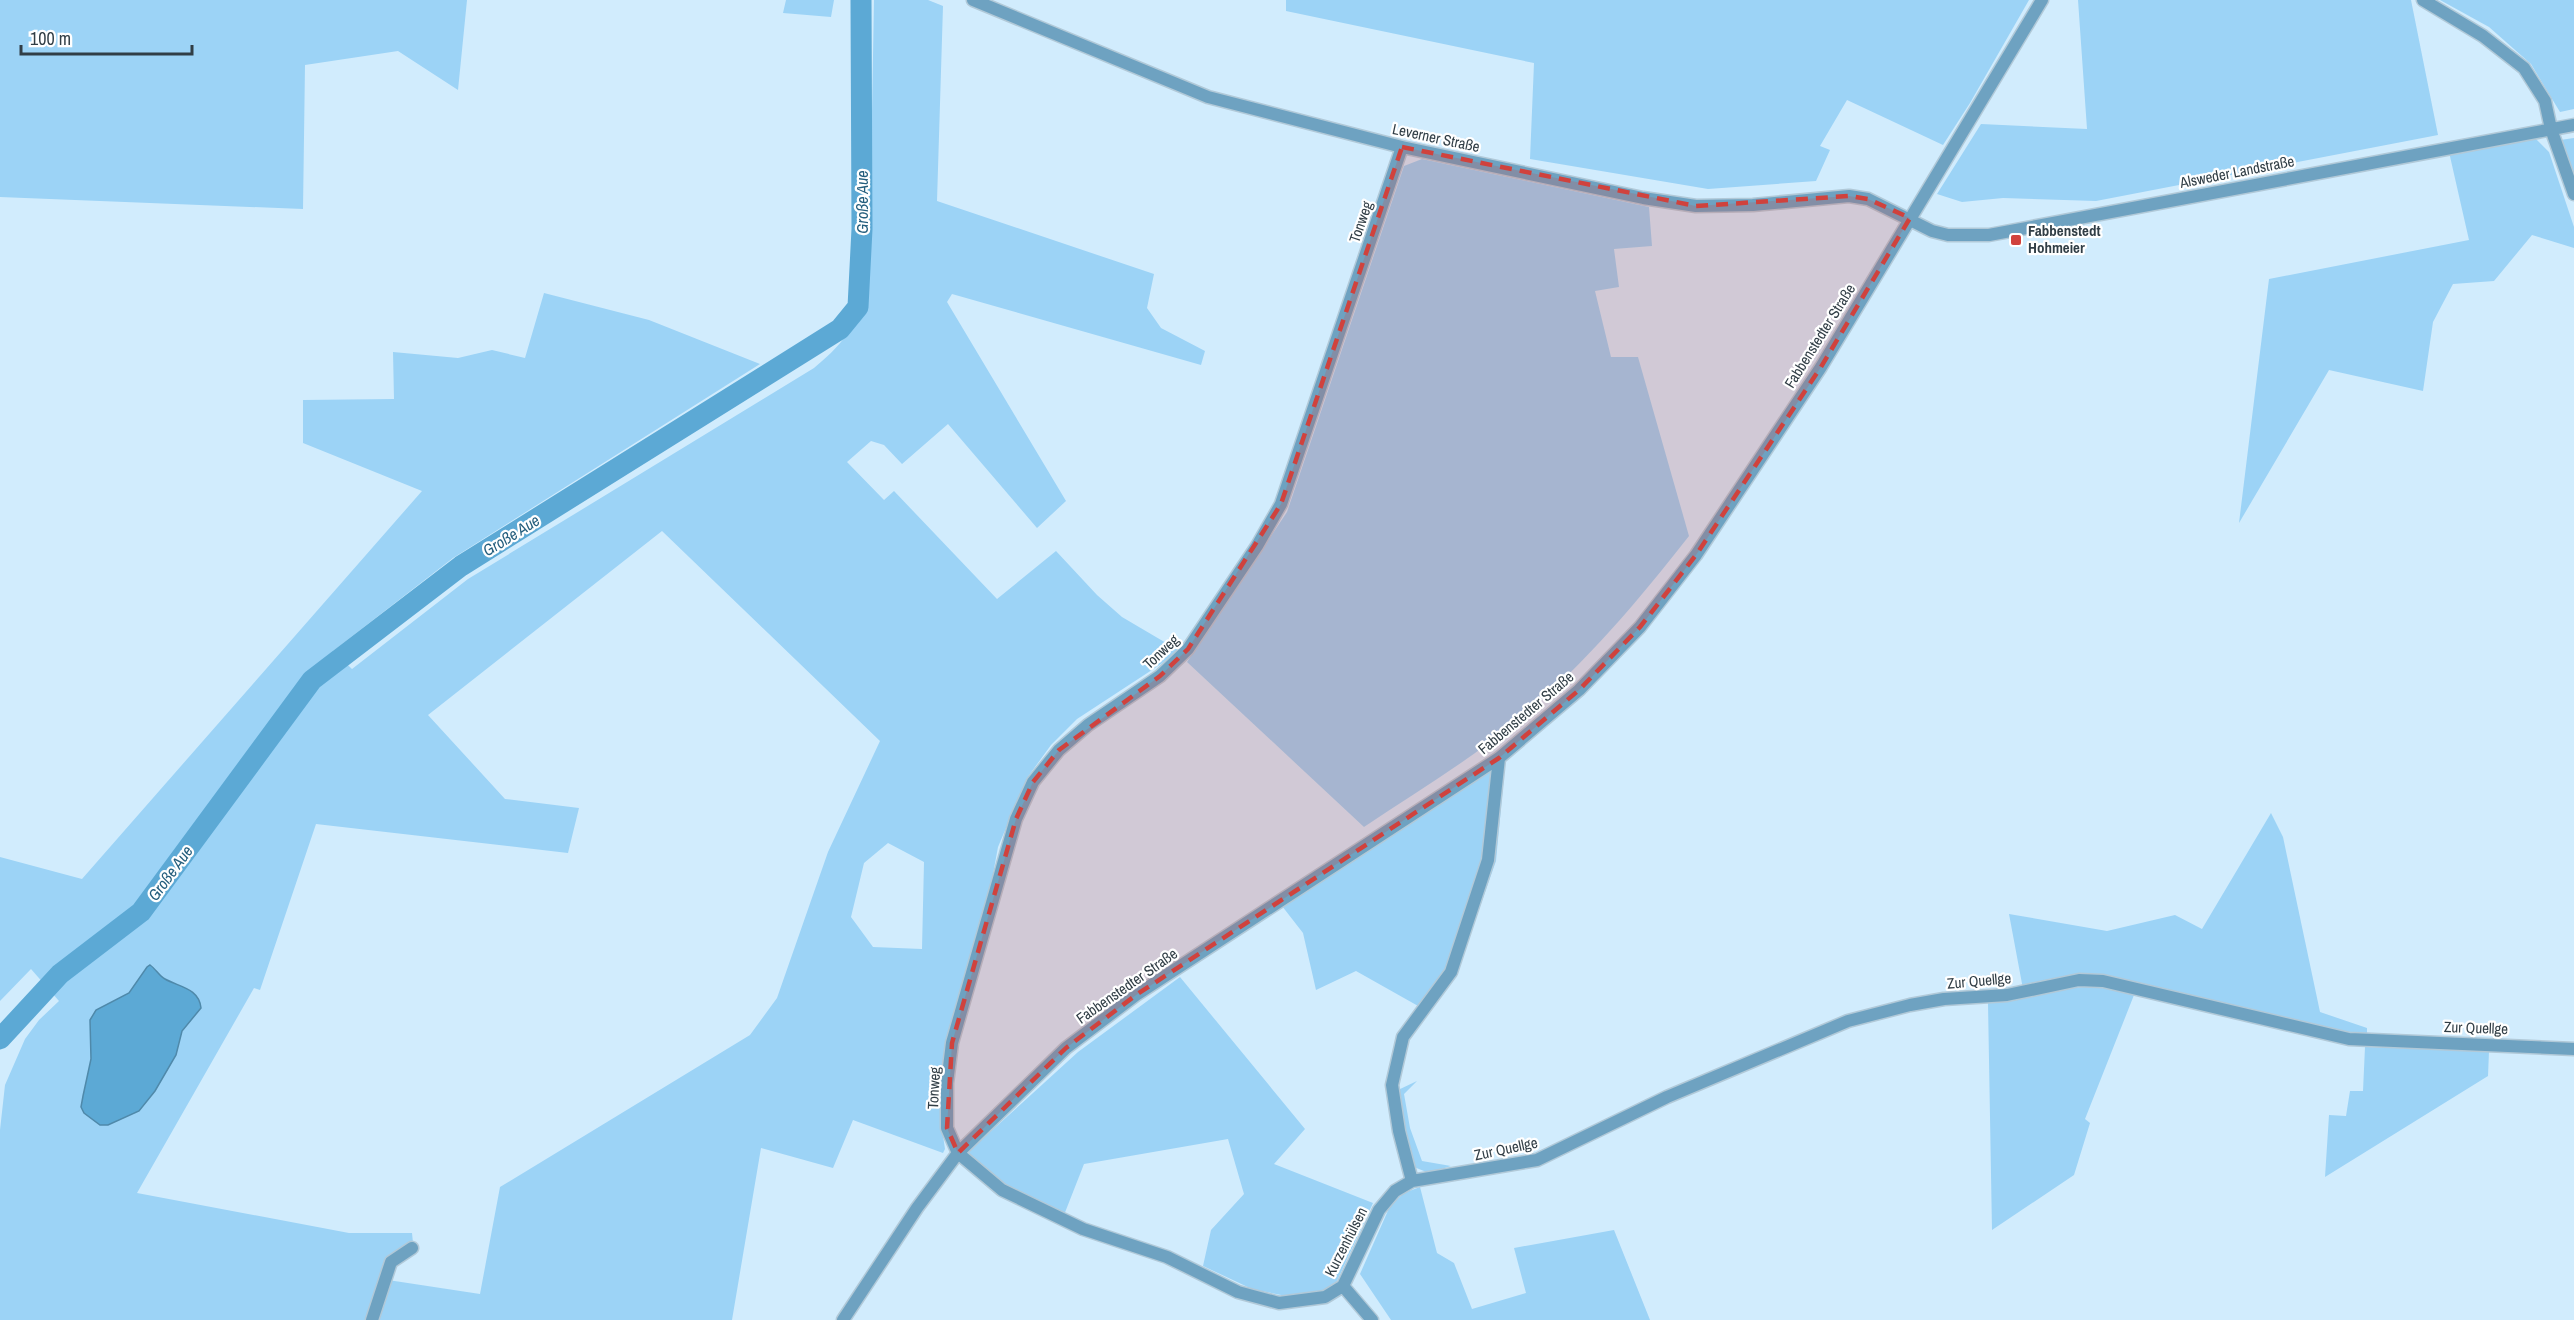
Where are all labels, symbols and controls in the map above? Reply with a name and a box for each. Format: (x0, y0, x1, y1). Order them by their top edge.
scale bar (21, 18, 192, 56)
text: 100 m (30, 26, 71, 51)
street label: Leverner Straße (1390, 118, 1482, 157)
street label: Alsweder Landstraße (2177, 150, 2296, 193)
water label: Große Aue (851, 170, 873, 234)
street label: Tonweg (1344, 198, 1377, 245)
place label: Fabbenstedt Hohmeier (2028, 220, 2101, 258)
marker: Fabbenstedt Hohmeier (2009, 233, 2023, 247)
street label: Fabbenstedter Straße (1779, 280, 1860, 392)
water label: Große Aue (478, 509, 544, 561)
street label: Tonweg (1138, 629, 1183, 674)
street label: Fabbenstedter Straße (1473, 666, 1578, 759)
water label: Große Aue (142, 841, 198, 905)
street label: Fabbenstedter Straße (1072, 943, 1182, 1028)
street label: Zur Quellge (1946, 967, 2012, 994)
street label: Zur Quellge (2444, 1016, 2509, 1039)
street label: Tonweg (922, 1066, 945, 1110)
street label: Zur Quellge (1472, 1132, 1540, 1165)
street label: Kurzenhülsen (1319, 1203, 1372, 1280)

